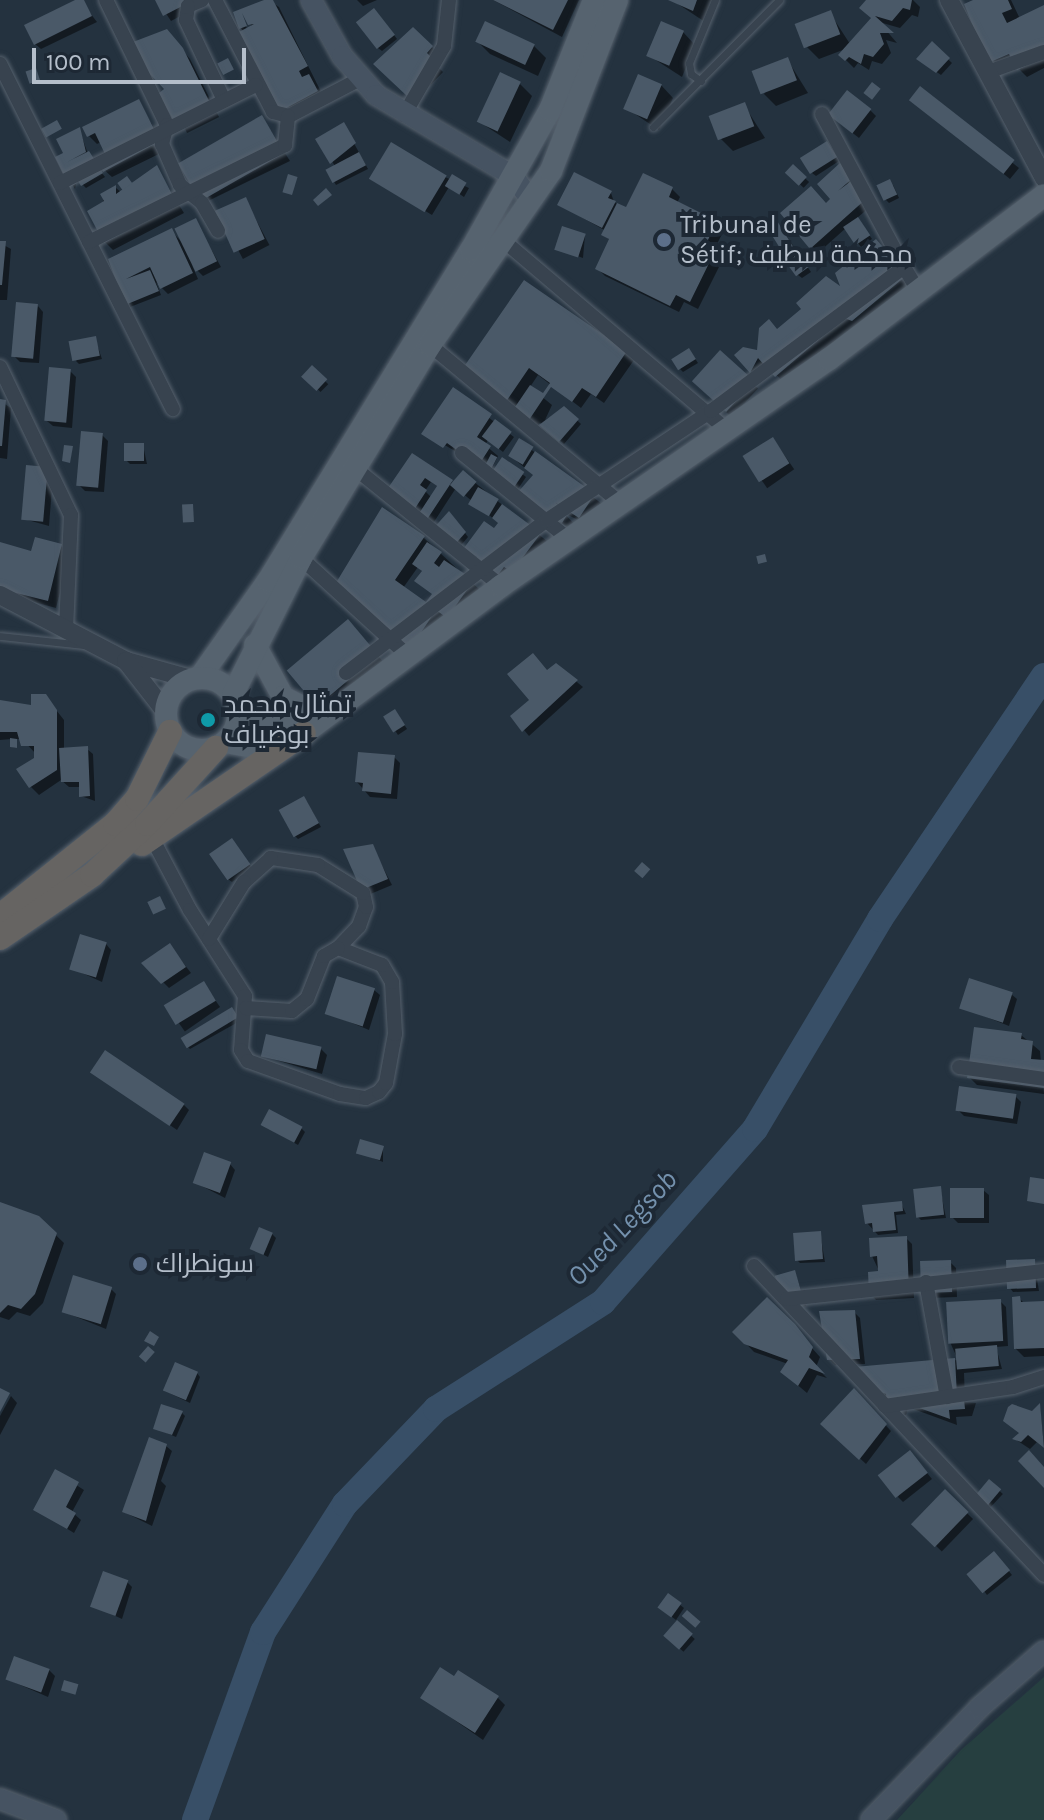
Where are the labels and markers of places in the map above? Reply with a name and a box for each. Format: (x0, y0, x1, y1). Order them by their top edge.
place label: Tribunal de Sétif; محكمة سطيف (680, 209, 913, 270)
marker: Tribunal de Sétif; محكمة سطيف (655, 231, 673, 249)
place label: تمثال محمد بوضياف (224, 689, 351, 750)
marker: تمثال محمد بوضياف (199, 711, 217, 729)
place label: سونطراك (156, 1248, 254, 1280)
marker: سونطراك (131, 1255, 149, 1273)

